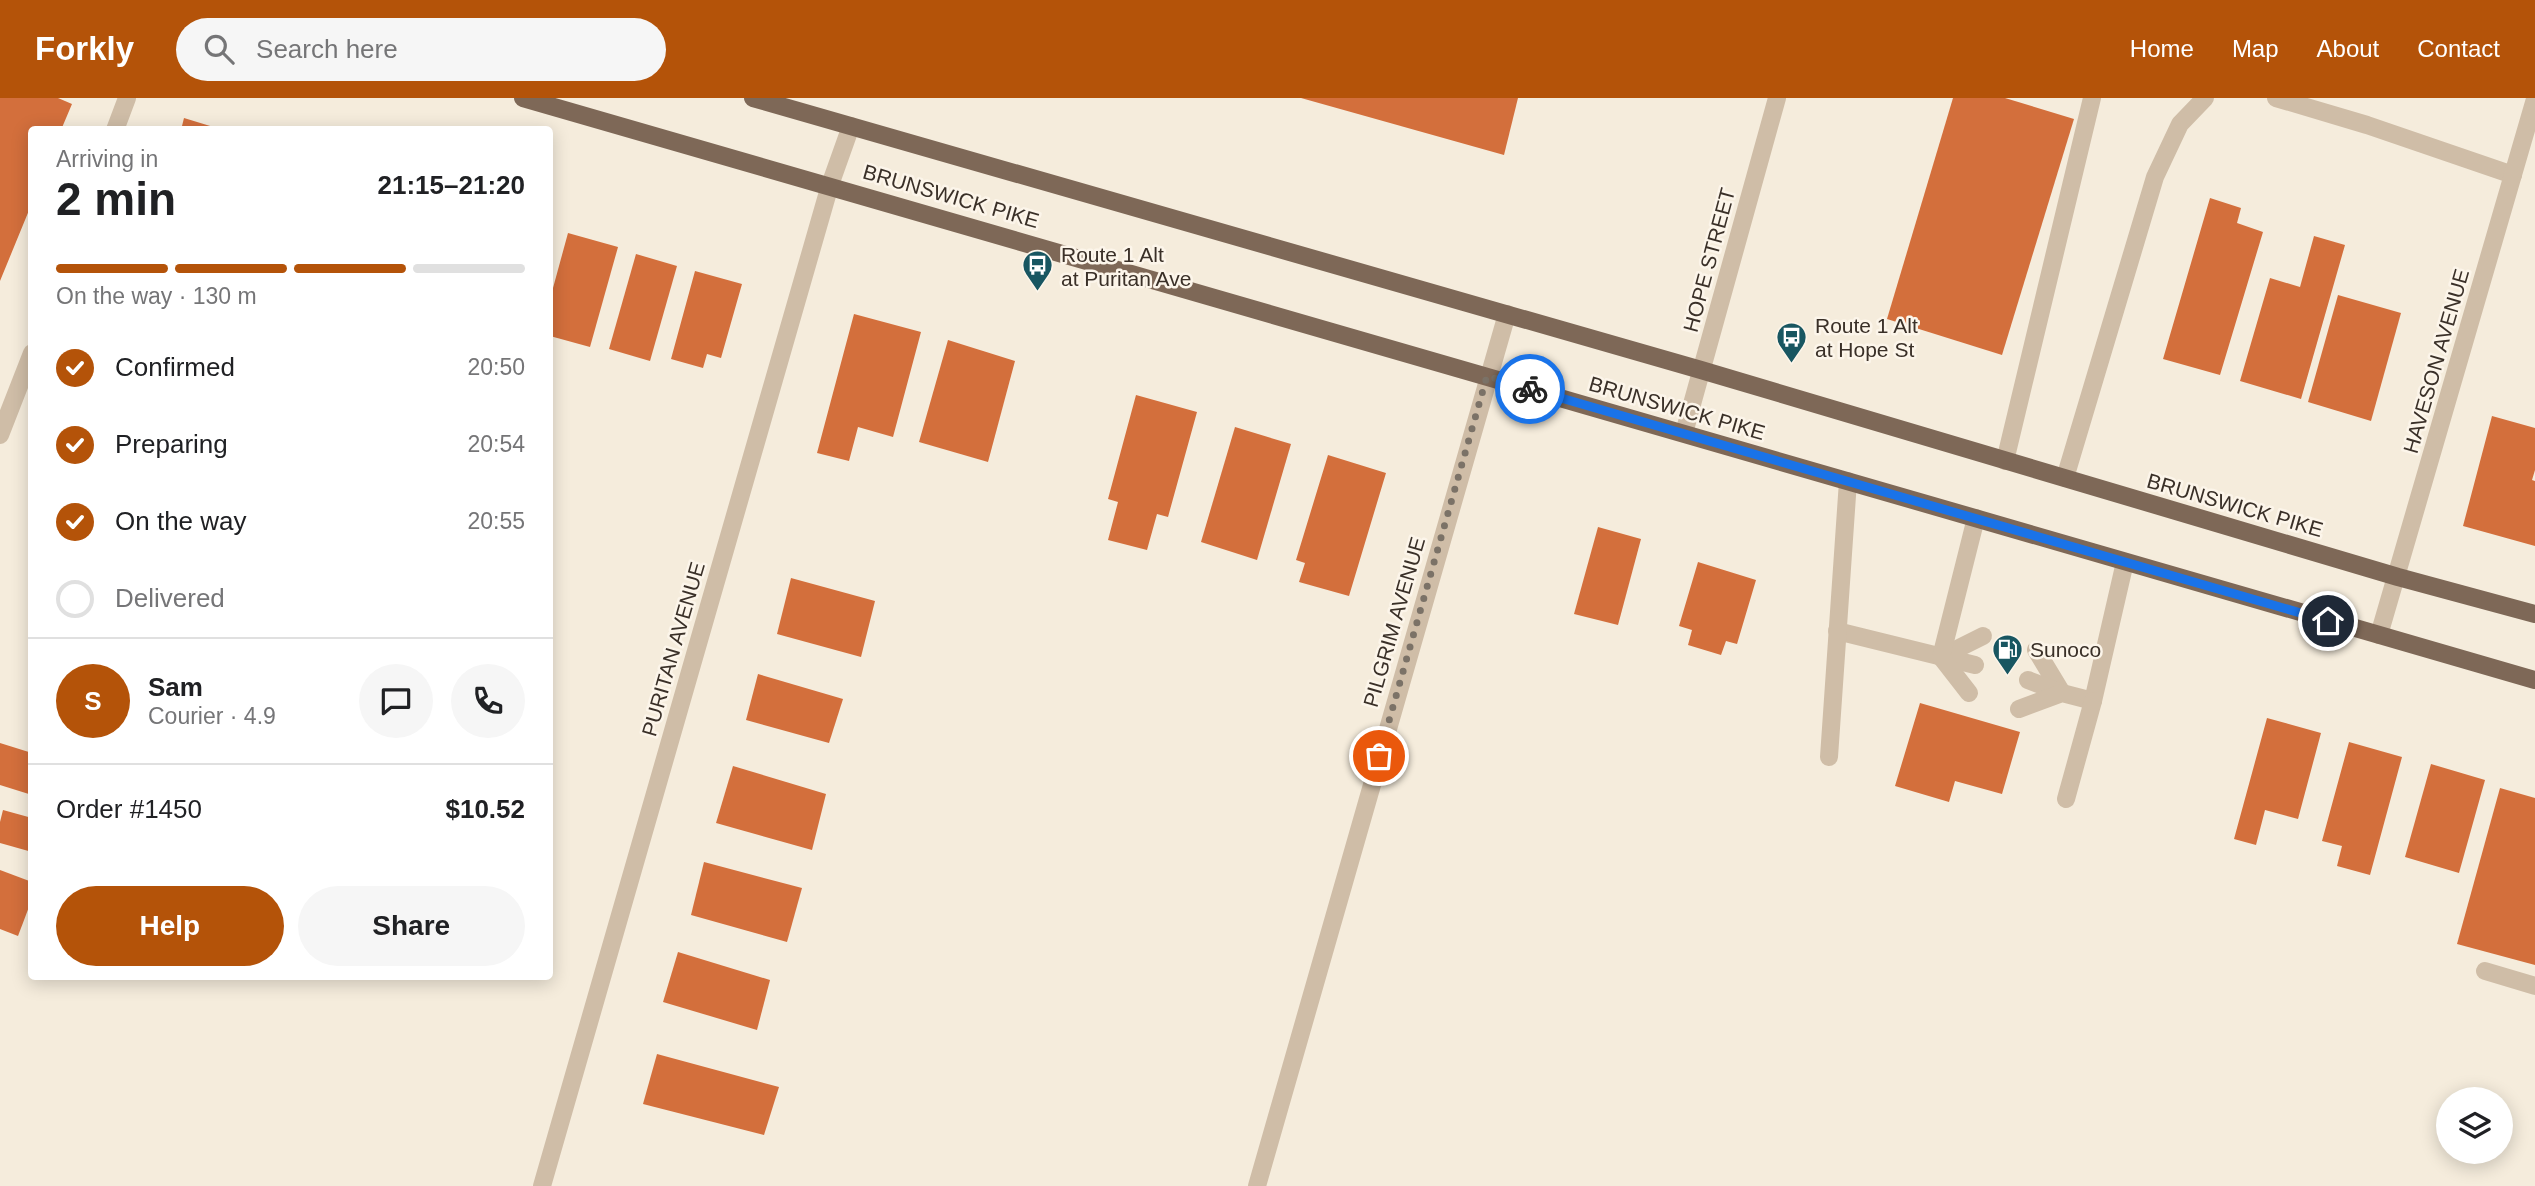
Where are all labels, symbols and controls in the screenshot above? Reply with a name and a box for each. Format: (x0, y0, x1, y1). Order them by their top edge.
search box (176, 18, 666, 81)
text: Forkly (35, 30, 134, 67)
icon: search (200, 30, 238, 68)
text: Search here (256, 34, 398, 64)
text: Home (2130, 35, 2194, 62)
text: Map (2232, 35, 2279, 62)
text: About (2317, 35, 2379, 62)
text: Contact (2417, 35, 2500, 62)
text: Arriving in (56, 146, 158, 172)
street label: BRUNSWICK PIKE (860, 160, 1042, 232)
text: 21:15–21:20 (378, 170, 525, 200)
text: 2 min (56, 173, 176, 225)
street label: HOPE STREET (1679, 185, 1739, 335)
place label: Route 1 Alt at Puritan Ave (1061, 243, 1191, 290)
bus stop icon: Route 1 Alt at Puritan Ave (1021, 249, 1055, 293)
street label: HAVESON AVENUE (2399, 266, 2473, 456)
text: On the way · 130 m (56, 283, 257, 309)
place label: Route 1 Alt at Hope St (1815, 314, 1918, 361)
bus stop icon: Route 1 Alt at Hope St (1775, 320, 1809, 364)
icon: check (56, 349, 94, 387)
text: Confirmed (115, 352, 235, 382)
text: 20:50 (467, 354, 525, 380)
courier (1495, 354, 1565, 424)
icon: bike (1511, 370, 1549, 408)
street label: BRUNSWICK PIKE (1586, 372, 1768, 444)
icon: check (56, 426, 94, 464)
text: Preparing (115, 429, 228, 459)
text: 20:54 (467, 431, 525, 457)
street label: BRUNSWICK PIKE (2144, 469, 2326, 541)
icon: check (56, 503, 94, 541)
text: On the way (115, 506, 247, 536)
text: 20:55 (467, 508, 525, 534)
street label: PILGRIM AVENUE (1359, 534, 1429, 710)
street label: PURITAN AVENUE (637, 559, 709, 739)
text: Delivered (115, 583, 225, 613)
pin (2298, 591, 2358, 651)
icon: home (2309, 602, 2347, 640)
fuel station icon: Sunoco (1990, 632, 2024, 676)
place label: Sunoco (2030, 638, 2101, 661)
button: chat (359, 664, 433, 738)
button: phone (451, 664, 525, 738)
text: Sam (148, 672, 203, 702)
text: S (84, 686, 102, 716)
text: Courier · 4.9 (148, 703, 276, 729)
pin (1349, 726, 1409, 786)
icon: bag (1360, 737, 1398, 775)
text: Order #1450 (56, 794, 202, 824)
text: $10.52 (445, 794, 525, 824)
button: Help (56, 886, 284, 966)
button: Share (298, 886, 525, 966)
map controls (2436, 1087, 2513, 1164)
button: layers (2436, 1087, 2513, 1164)

